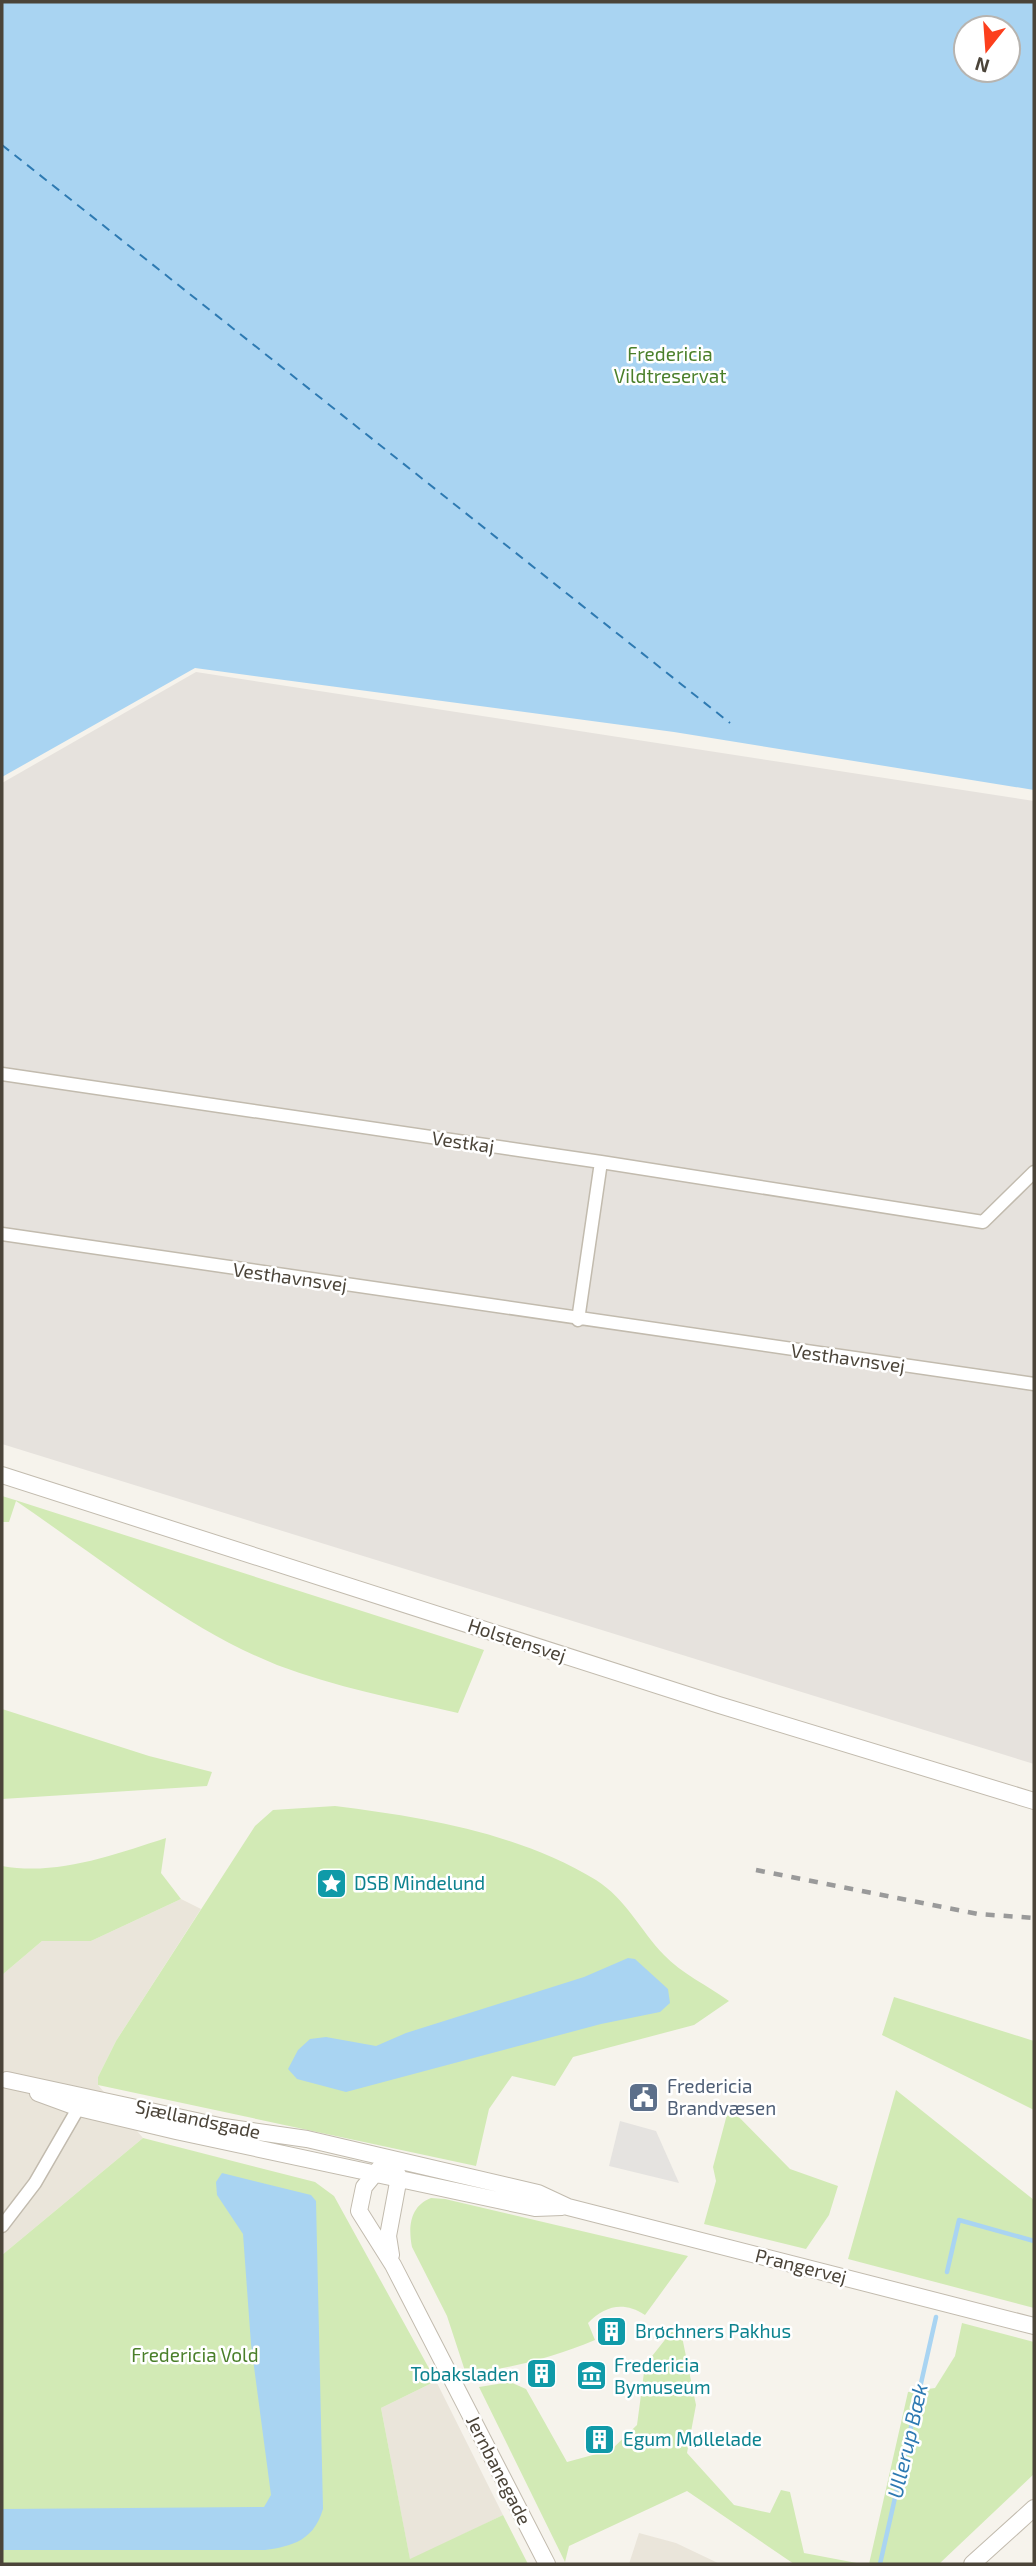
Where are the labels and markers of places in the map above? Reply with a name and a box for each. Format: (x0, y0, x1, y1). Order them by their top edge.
place icon: DSB Mindelund (314, 1866, 348, 1900)
place label: DSB Mindelund (354, 1871, 485, 1894)
place label: Fredericia Brandvæsen (667, 2074, 776, 2119)
public building icon: Fredericia Brandvæsen (627, 2080, 661, 2114)
building icon: Brøchners Pakhus (595, 2314, 629, 2348)
place label: Brøchners Pakhus (635, 2319, 791, 2342)
place label: Fredericia Bymuseum (614, 2353, 711, 2398)
building icon: Tobaksladen (525, 2357, 559, 2391)
museum icon: Fredericia Bymuseum (574, 2359, 608, 2393)
place label: Tobaksladen (411, 2362, 519, 2385)
building icon: Egum Møllelade (583, 2422, 617, 2456)
place label: Egum Møllelade (623, 2427, 762, 2450)

